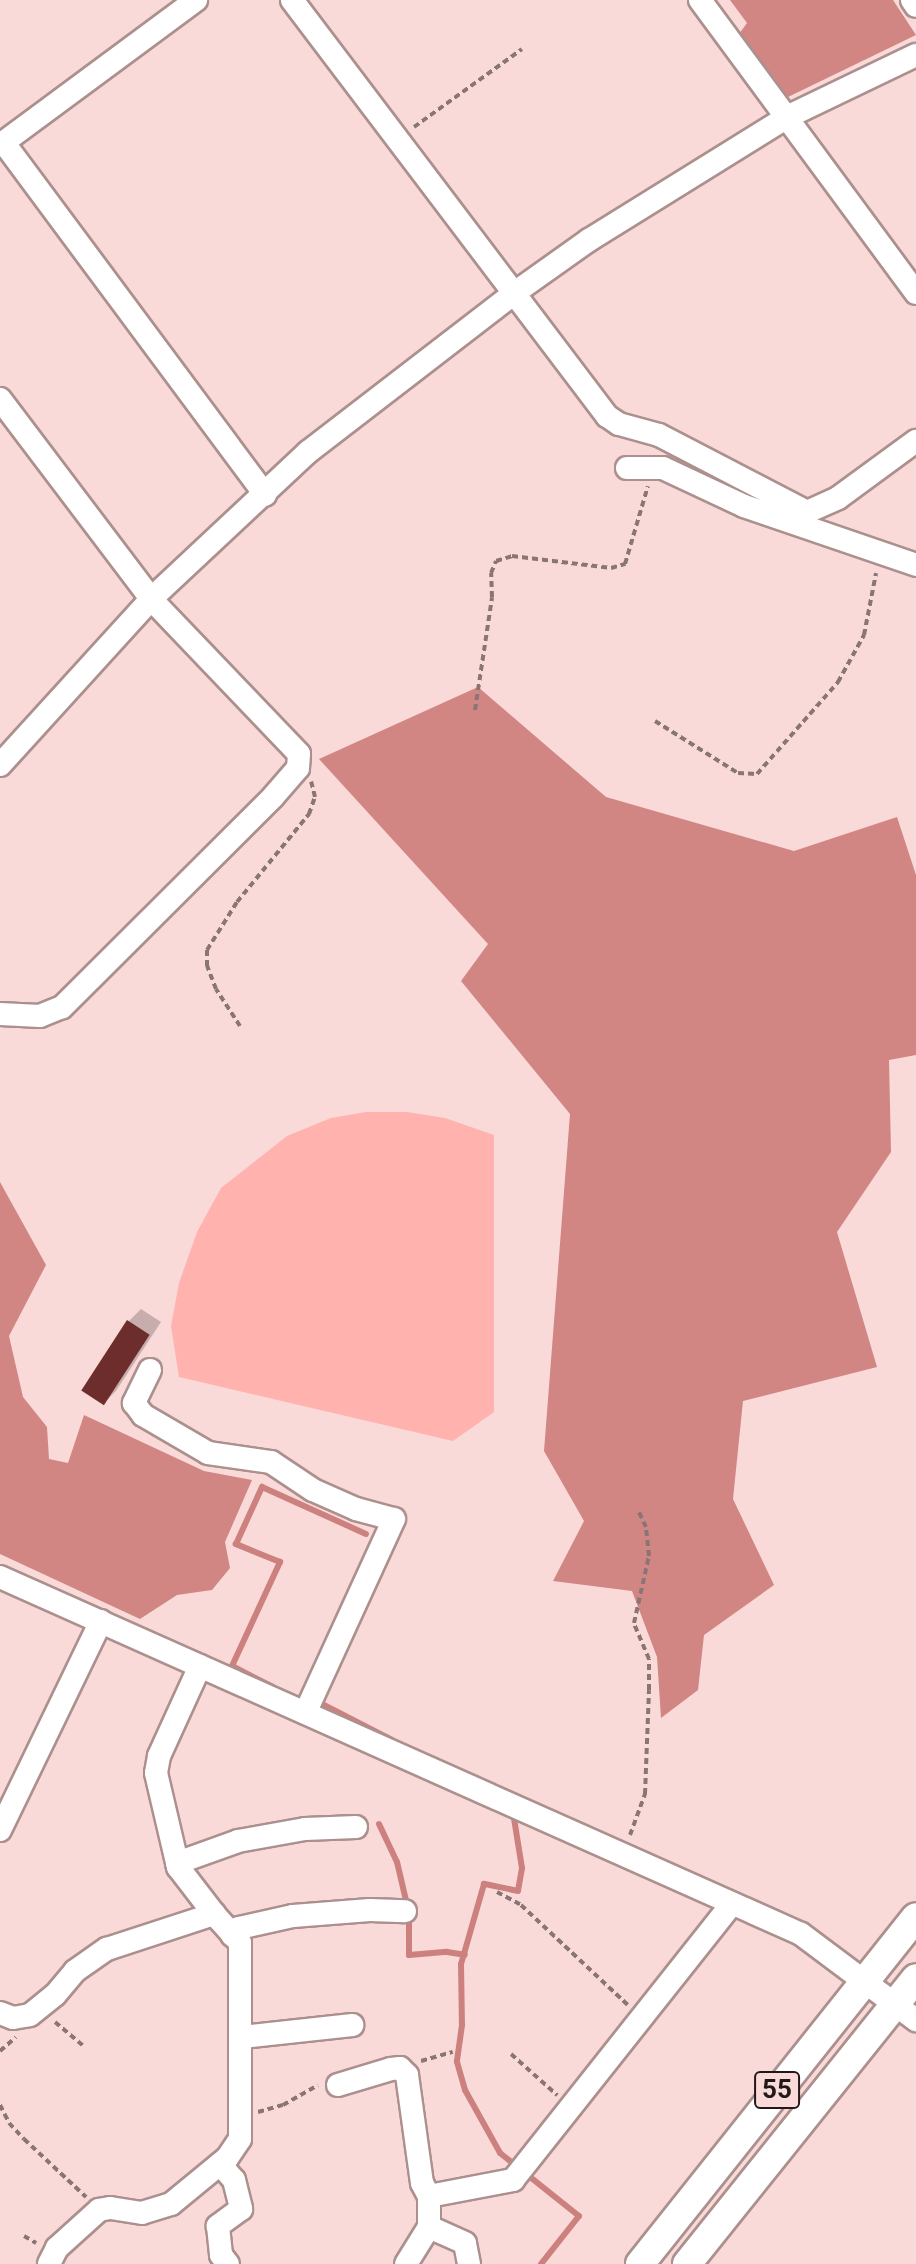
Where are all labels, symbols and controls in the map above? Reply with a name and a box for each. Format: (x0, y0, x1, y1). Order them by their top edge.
road number: 55 (753, 2068, 801, 2112)

